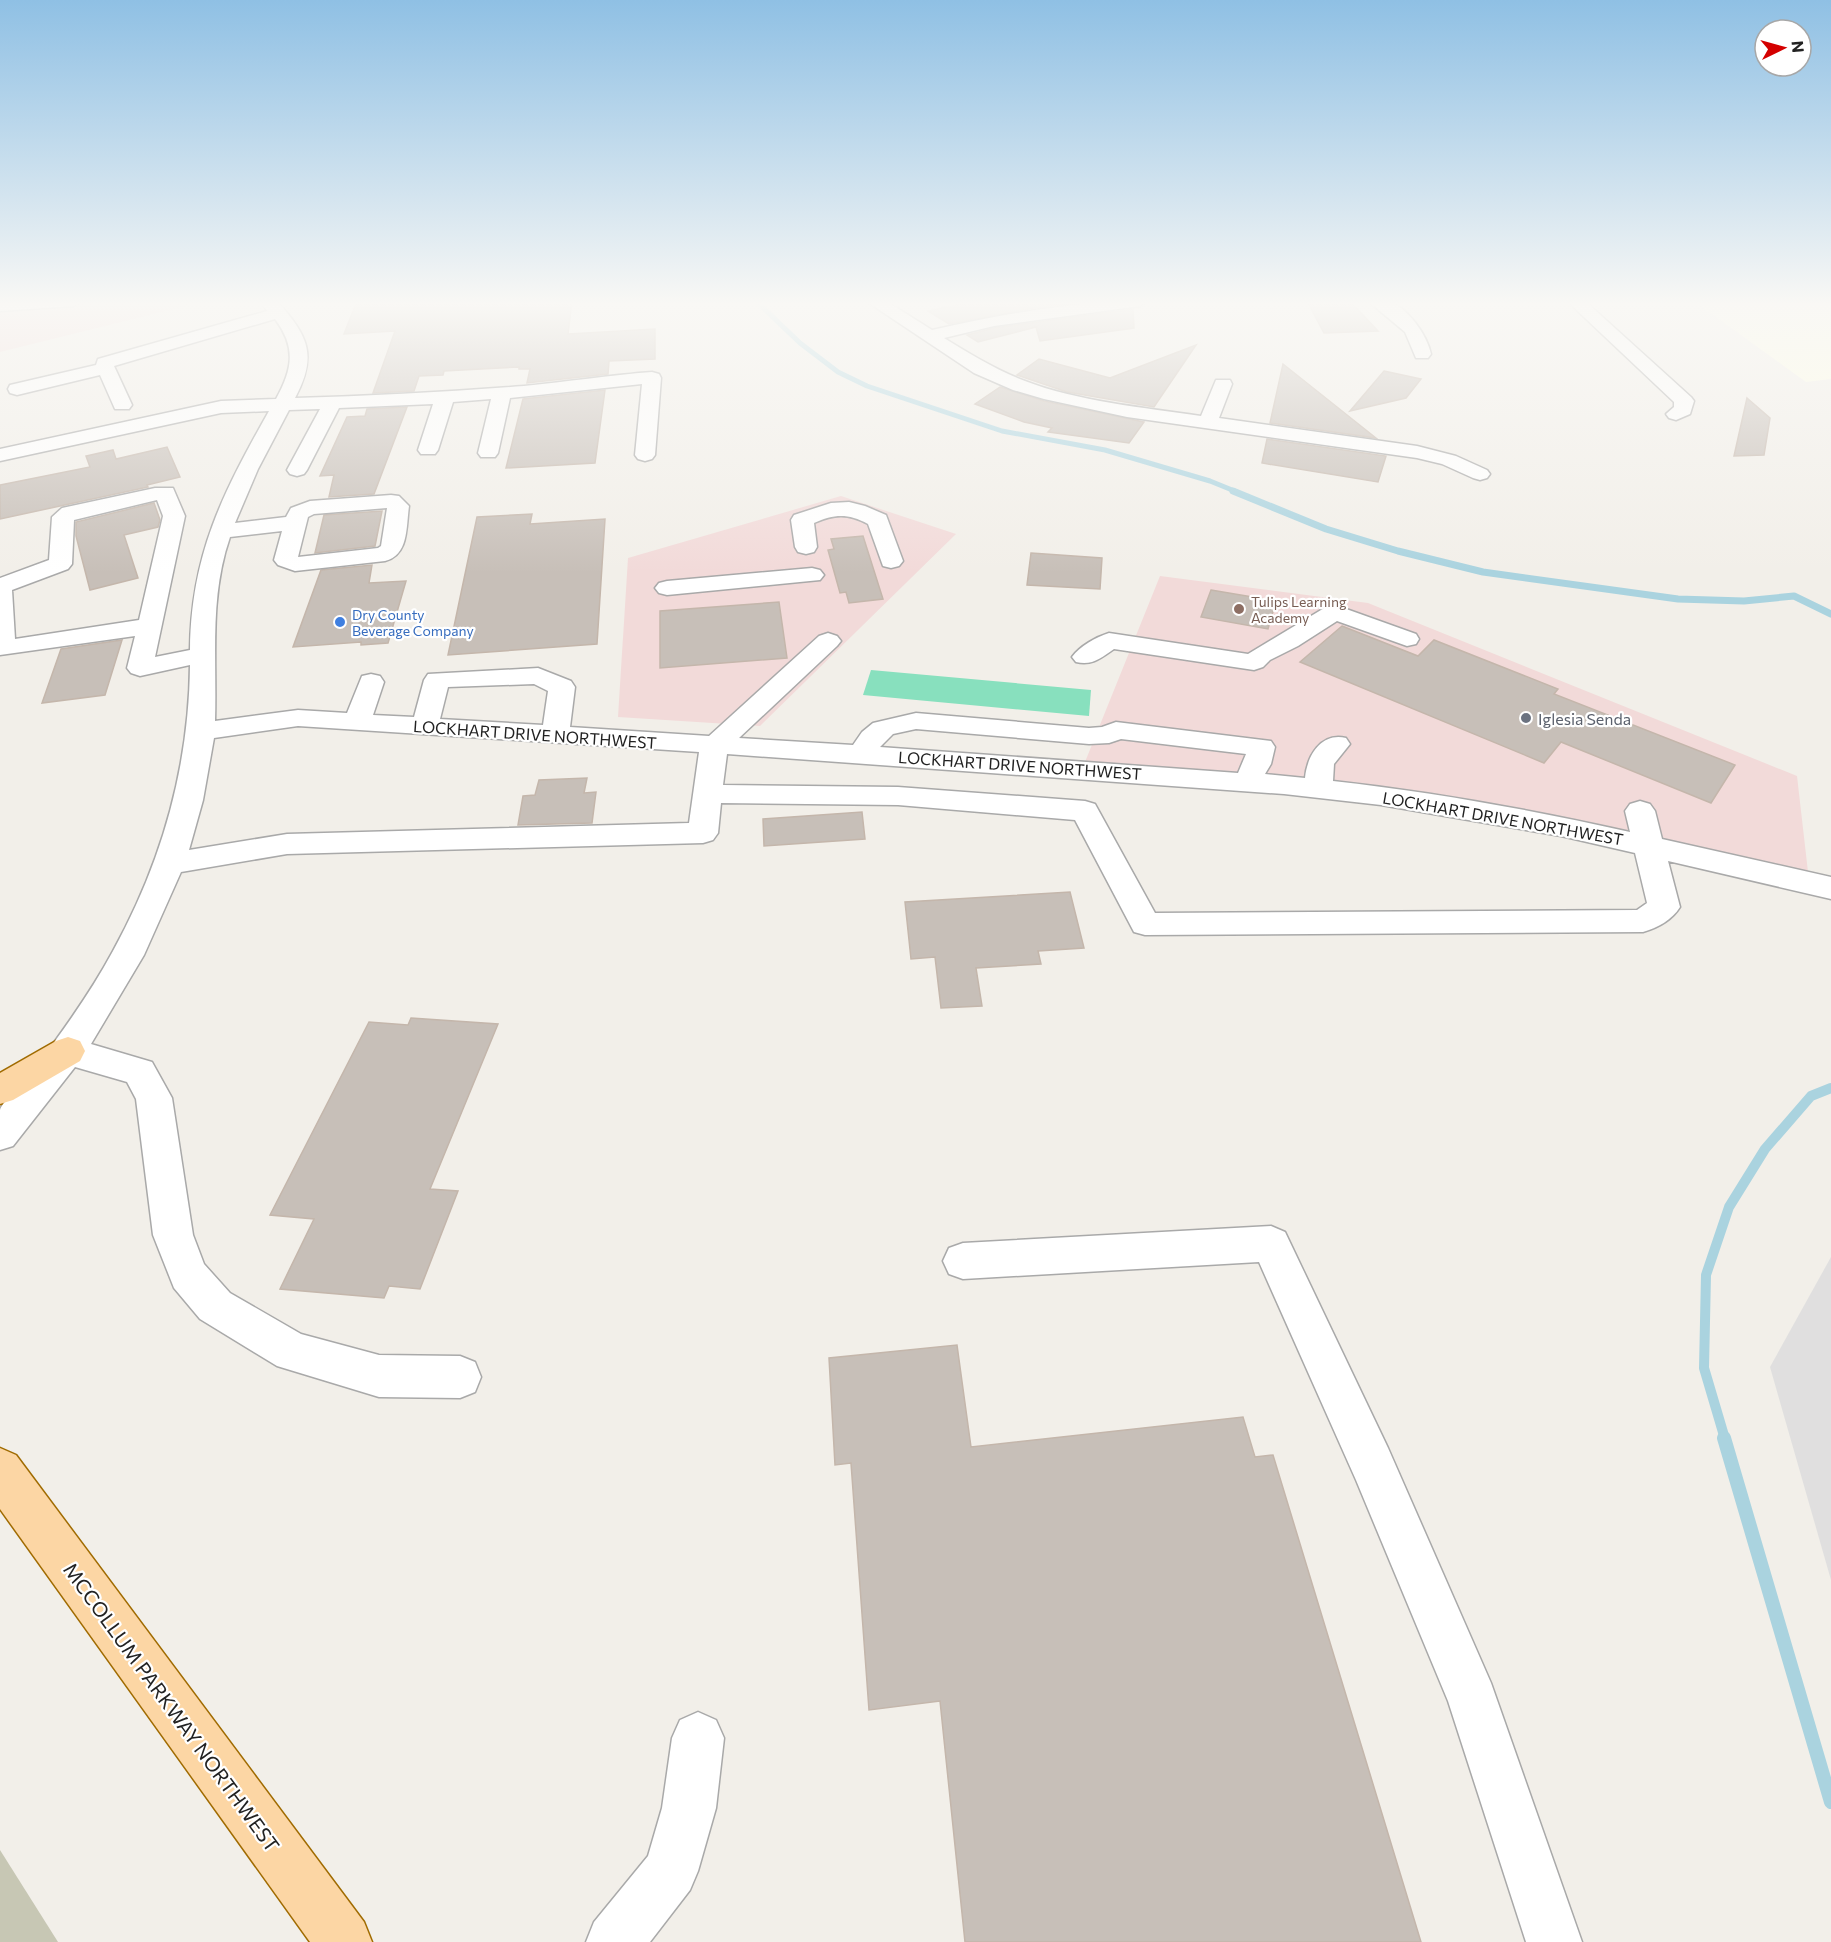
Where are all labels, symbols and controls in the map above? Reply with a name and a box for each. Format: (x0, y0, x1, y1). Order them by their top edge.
north arrow (1753, 18, 1813, 78)
text: N (1788, 40, 1808, 53)
place label: Tulips Learning Academy (1251, 593, 1347, 626)
marker: Tulips Learning Academy (1232, 602, 1246, 616)
place label: Dry County Beverage Company (352, 606, 474, 639)
marker: Dry County Beverage Company (333, 615, 347, 629)
place label: Iglesia Senda (1538, 709, 1631, 728)
marker: Iglesia Senda (1519, 711, 1533, 725)
street label: LOCKHART DRIVE NORTHWEST (413, 716, 657, 752)
street label: LOCKHART DRIVE NORTHWEST (898, 747, 1142, 783)
street label: LOCKHART DRIVE NORTHWEST (1381, 787, 1625, 849)
street label: MCCOLLUM PARKWAY NORTHWEST (59, 1558, 285, 1856)

